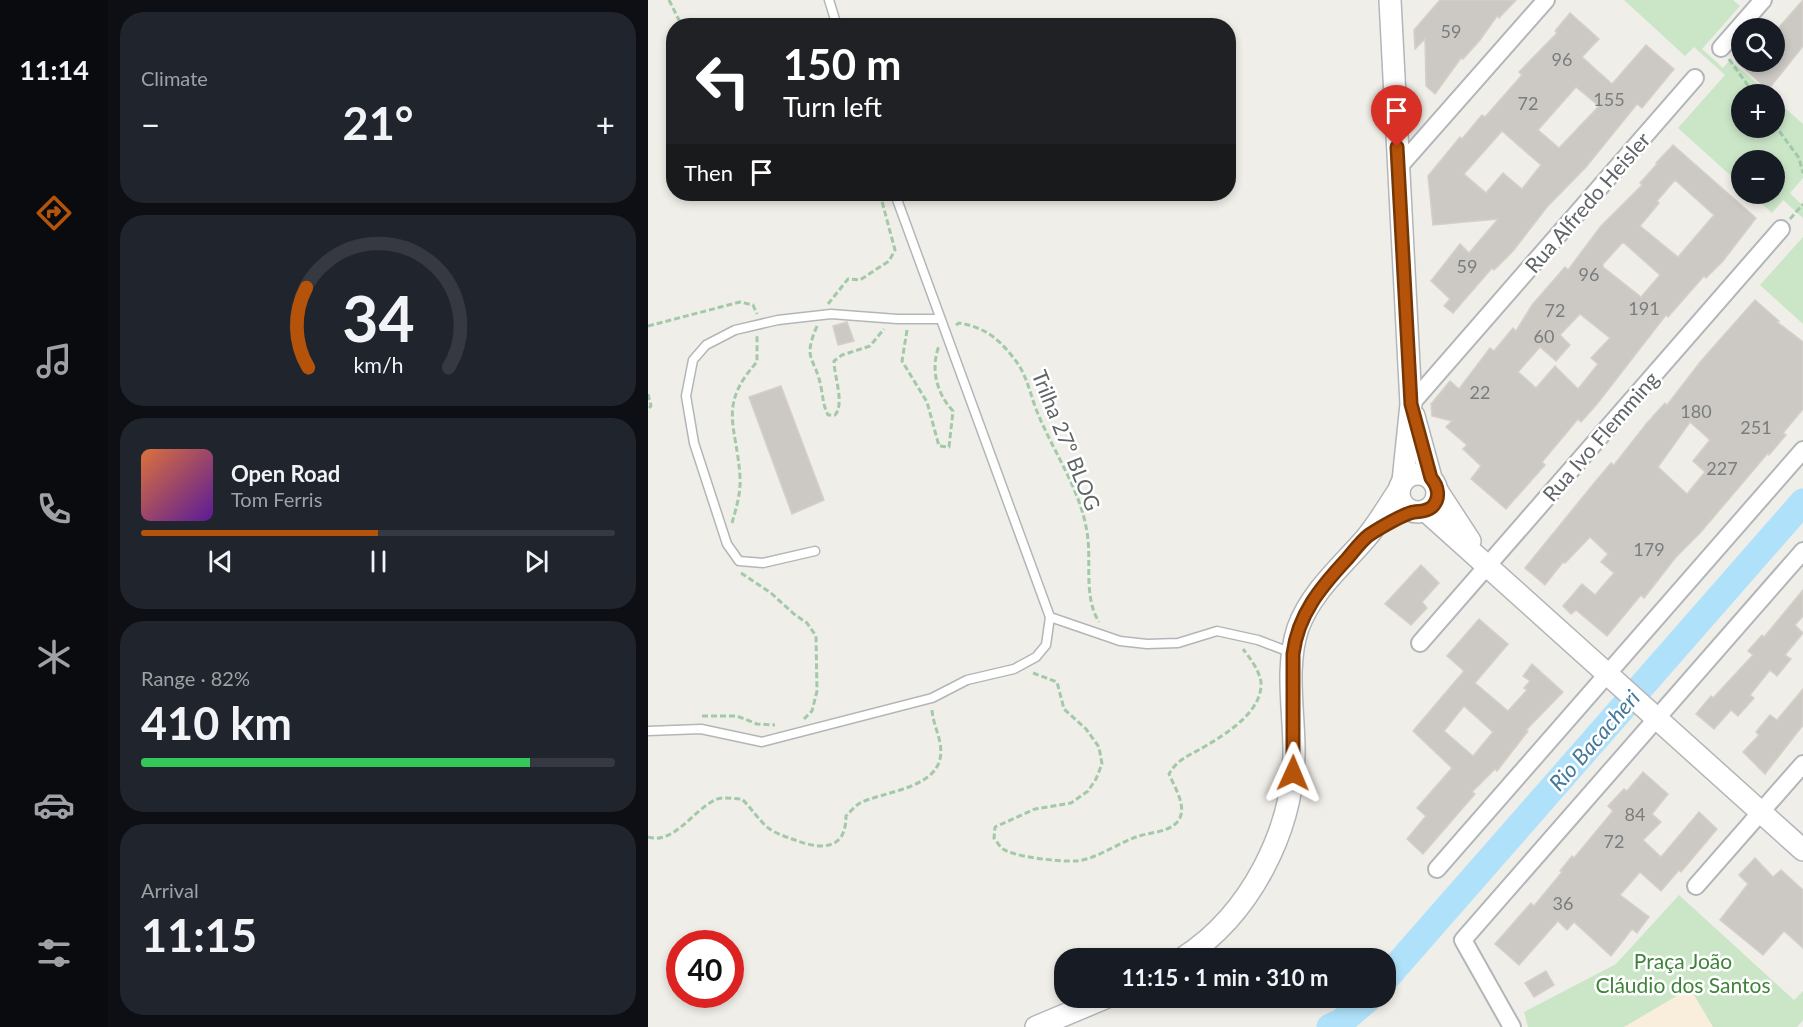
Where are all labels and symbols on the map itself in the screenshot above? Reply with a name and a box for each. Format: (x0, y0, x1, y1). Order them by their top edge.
house number: 59 (1441, 20, 1461, 42)
house number: 96 (1552, 48, 1572, 70)
pin (1371, 85, 1422, 147)
house number: 155 (1593, 88, 1625, 110)
house number: 72 (1518, 92, 1538, 114)
street label: Rua Alfredo Heisler (1519, 126, 1655, 277)
house number: 59 (1457, 255, 1477, 277)
house number: 96 (1579, 263, 1599, 285)
house number: 191 (1628, 297, 1660, 319)
house number: 72 (1545, 299, 1565, 321)
house number: 60 (1534, 325, 1554, 347)
street label: Trilha 27º BLOG (1027, 366, 1107, 514)
street label: Rua Ivo Flemming (1537, 366, 1663, 506)
house number: 22 (1470, 381, 1490, 403)
house number: 180 (1680, 400, 1712, 422)
house number: 251 (1740, 416, 1772, 438)
house number: 227 (1706, 457, 1738, 479)
house number: 179 (1633, 538, 1665, 560)
water label: Rio Bacacheri (1543, 684, 1645, 796)
position arrow (1261, 741, 1325, 805)
house number: 84 (1625, 803, 1645, 825)
house number: 72 (1604, 830, 1624, 852)
house number: 36 (1553, 892, 1573, 914)
speed limit sign: 40 (666, 930, 744, 1008)
park label: Praça João Cláudio dos Santos (1595, 948, 1771, 997)

